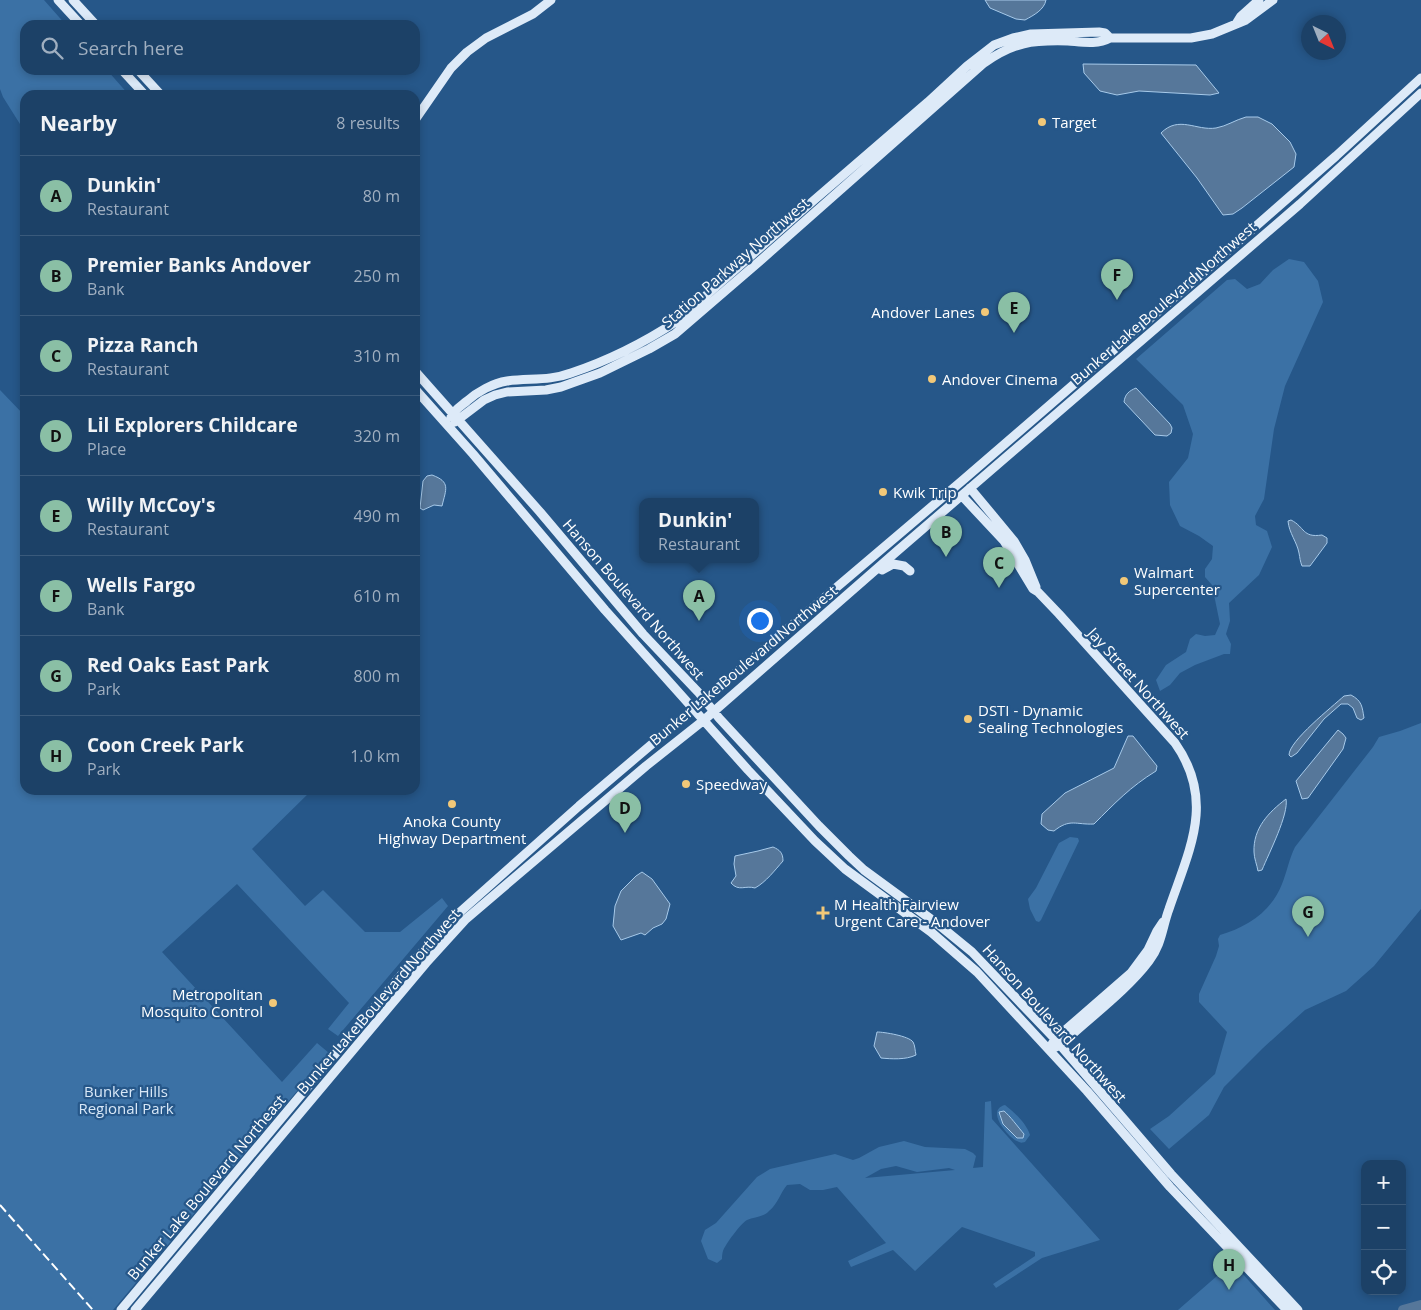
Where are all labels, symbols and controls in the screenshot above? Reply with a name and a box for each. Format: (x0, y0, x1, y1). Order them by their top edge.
north arrow (1301, 15, 1346, 60)
search box (20, 20, 420, 75)
icon: search (38, 34, 66, 62)
text: Search here (78, 35, 184, 61)
text: Nearby (40, 109, 117, 137)
text: 8 results (336, 112, 400, 134)
place label: Target (1052, 112, 1097, 132)
marker: Target (1036, 116, 1048, 128)
text: Dunkin' (87, 172, 161, 198)
text: A (50, 185, 62, 207)
text: 80 m (363, 185, 400, 207)
street label: Station Parkway Northwest (657, 192, 813, 332)
text: Restaurant (87, 198, 169, 220)
street label: Bunker Lake Boulevard Northwest (1066, 217, 1260, 389)
text: Premier Banks Andover (87, 252, 311, 278)
pin: F (1101, 259, 1133, 300)
text: B (51, 265, 61, 287)
text: 250 m (354, 265, 400, 287)
text: Bank (87, 278, 124, 300)
pin: E (998, 292, 1030, 333)
place label: Andover Lanes (871, 302, 975, 322)
marker: Andover Lanes (979, 306, 991, 318)
text: Pizza Ranch (87, 332, 198, 358)
text: C (51, 345, 61, 367)
text: 310 m (354, 345, 400, 367)
text: Restaurant (87, 358, 169, 380)
place label: Andover Cinema (942, 369, 1058, 389)
marker: Andover Cinema (926, 373, 938, 385)
text: Lil Explorers Childcare (87, 412, 298, 438)
text: D (50, 425, 62, 447)
text: 320 m (354, 425, 400, 447)
text: Place (87, 438, 126, 460)
place label: Kwik Trip (893, 482, 957, 502)
marker: Kwik Trip (877, 486, 889, 498)
text: Willy McCoy's (87, 492, 215, 518)
popup (639, 498, 759, 563)
text: E (52, 505, 60, 527)
text: 490 m (354, 505, 400, 527)
text: Dunkin' (658, 507, 732, 533)
street label: Hanson Boulevard Northwest (559, 514, 709, 684)
pin: B (930, 516, 962, 557)
text: Restaurant (87, 518, 169, 540)
text: Restaurant (658, 533, 740, 555)
pin: C (983, 547, 1015, 588)
place label: Walmart Supercenter (1134, 562, 1220, 599)
text: Wells Fargo (87, 572, 196, 598)
marker: Walmart Supercenter (1118, 575, 1130, 587)
street label: Bunker Lake Boulevard Northwest (645, 580, 841, 750)
pin: A (683, 580, 715, 621)
text: F (52, 585, 60, 607)
text: 610 m (354, 585, 400, 607)
text: Bank (87, 598, 124, 620)
your location (747, 608, 773, 634)
street label: Jay Street Northwest (1082, 622, 1194, 743)
text: Red Oaks East Park (87, 652, 269, 678)
text: G (50, 665, 62, 687)
text: 800 m (354, 665, 400, 687)
text: Park (87, 678, 120, 700)
place label: DSTI - Dynamic Sealing Technologies (978, 700, 1123, 737)
marker: DSTI - Dynamic Sealing Technologies (962, 713, 974, 725)
text: Coon Creek Park (87, 732, 244, 758)
text: H (50, 745, 62, 767)
text: 1.0 km (350, 745, 400, 767)
text: Park (87, 758, 120, 780)
place label: Speedway (696, 774, 767, 794)
marker: Speedway (680, 778, 692, 790)
pin: D (609, 792, 641, 833)
marker: Anoka County Highway Department (446, 798, 458, 810)
place label: Anoka County Highway Department (378, 811, 526, 848)
place label: M Health Fairview Urgent Care - Andover (834, 894, 990, 931)
pin: G (1292, 896, 1324, 937)
street label: Bunker Lake Boulevard Northwest (292, 904, 464, 1098)
marker: M Health Fairview Urgent Care - Andover (816, 906, 830, 920)
street label: Hanson Boulevard Northwest (978, 940, 1132, 1106)
place label: Metropolitan Mosquito Control (141, 984, 263, 1021)
marker: Metropolitan Mosquito Control (267, 997, 279, 1009)
park label: Bunker Hills Regional Park (78, 1081, 174, 1118)
street label: Bunker Lake Boulevard Northeast (122, 1090, 290, 1284)
map controls (1361, 1160, 1406, 1295)
button: + (1361, 1160, 1406, 1205)
button: − (1361, 1205, 1406, 1250)
pin: H (1213, 1249, 1245, 1290)
button: locate (1361, 1250, 1406, 1295)

